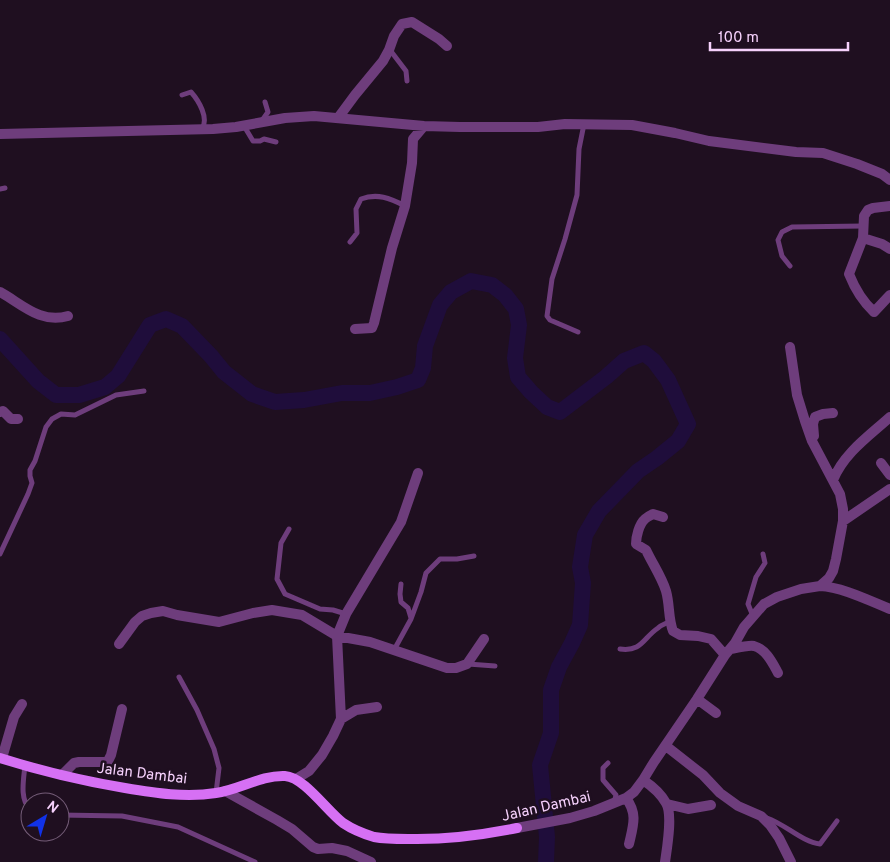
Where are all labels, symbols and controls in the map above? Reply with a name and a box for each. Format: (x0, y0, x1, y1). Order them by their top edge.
scale bar (710, 20, 848, 52)
text: 100 m (718, 29, 759, 48)
street label: Jalan Dambai (95, 760, 188, 789)
street label: Jalan Dambai (500, 788, 593, 827)
north arrow (20, 792, 70, 842)
text: N (43, 798, 61, 818)

